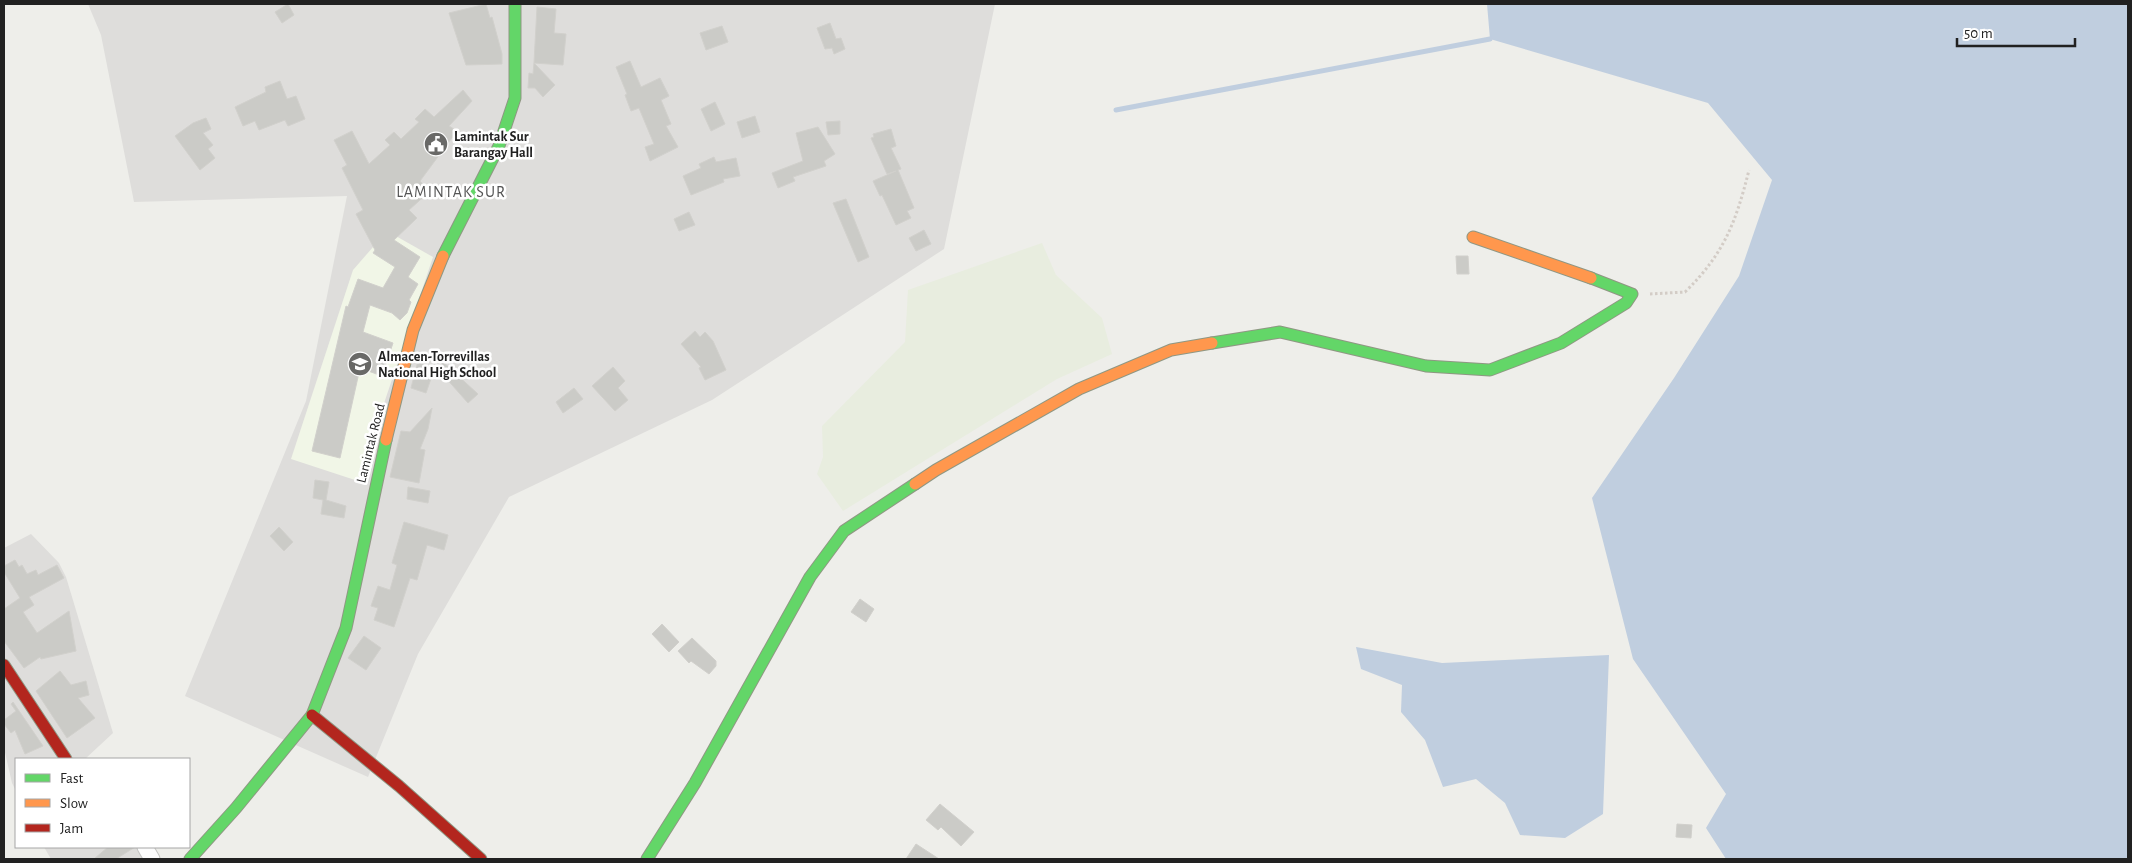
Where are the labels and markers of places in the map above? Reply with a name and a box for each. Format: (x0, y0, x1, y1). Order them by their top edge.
place label: Lamintak Sur Barangay Hall (454, 130, 533, 160)
public building icon: Lamintak Sur Barangay Hall (423, 131, 449, 157)
place label: Almacen-Torrevillas National High School (378, 350, 496, 380)
school or university icon: Almacen-Torrevillas National High School (347, 351, 373, 377)

